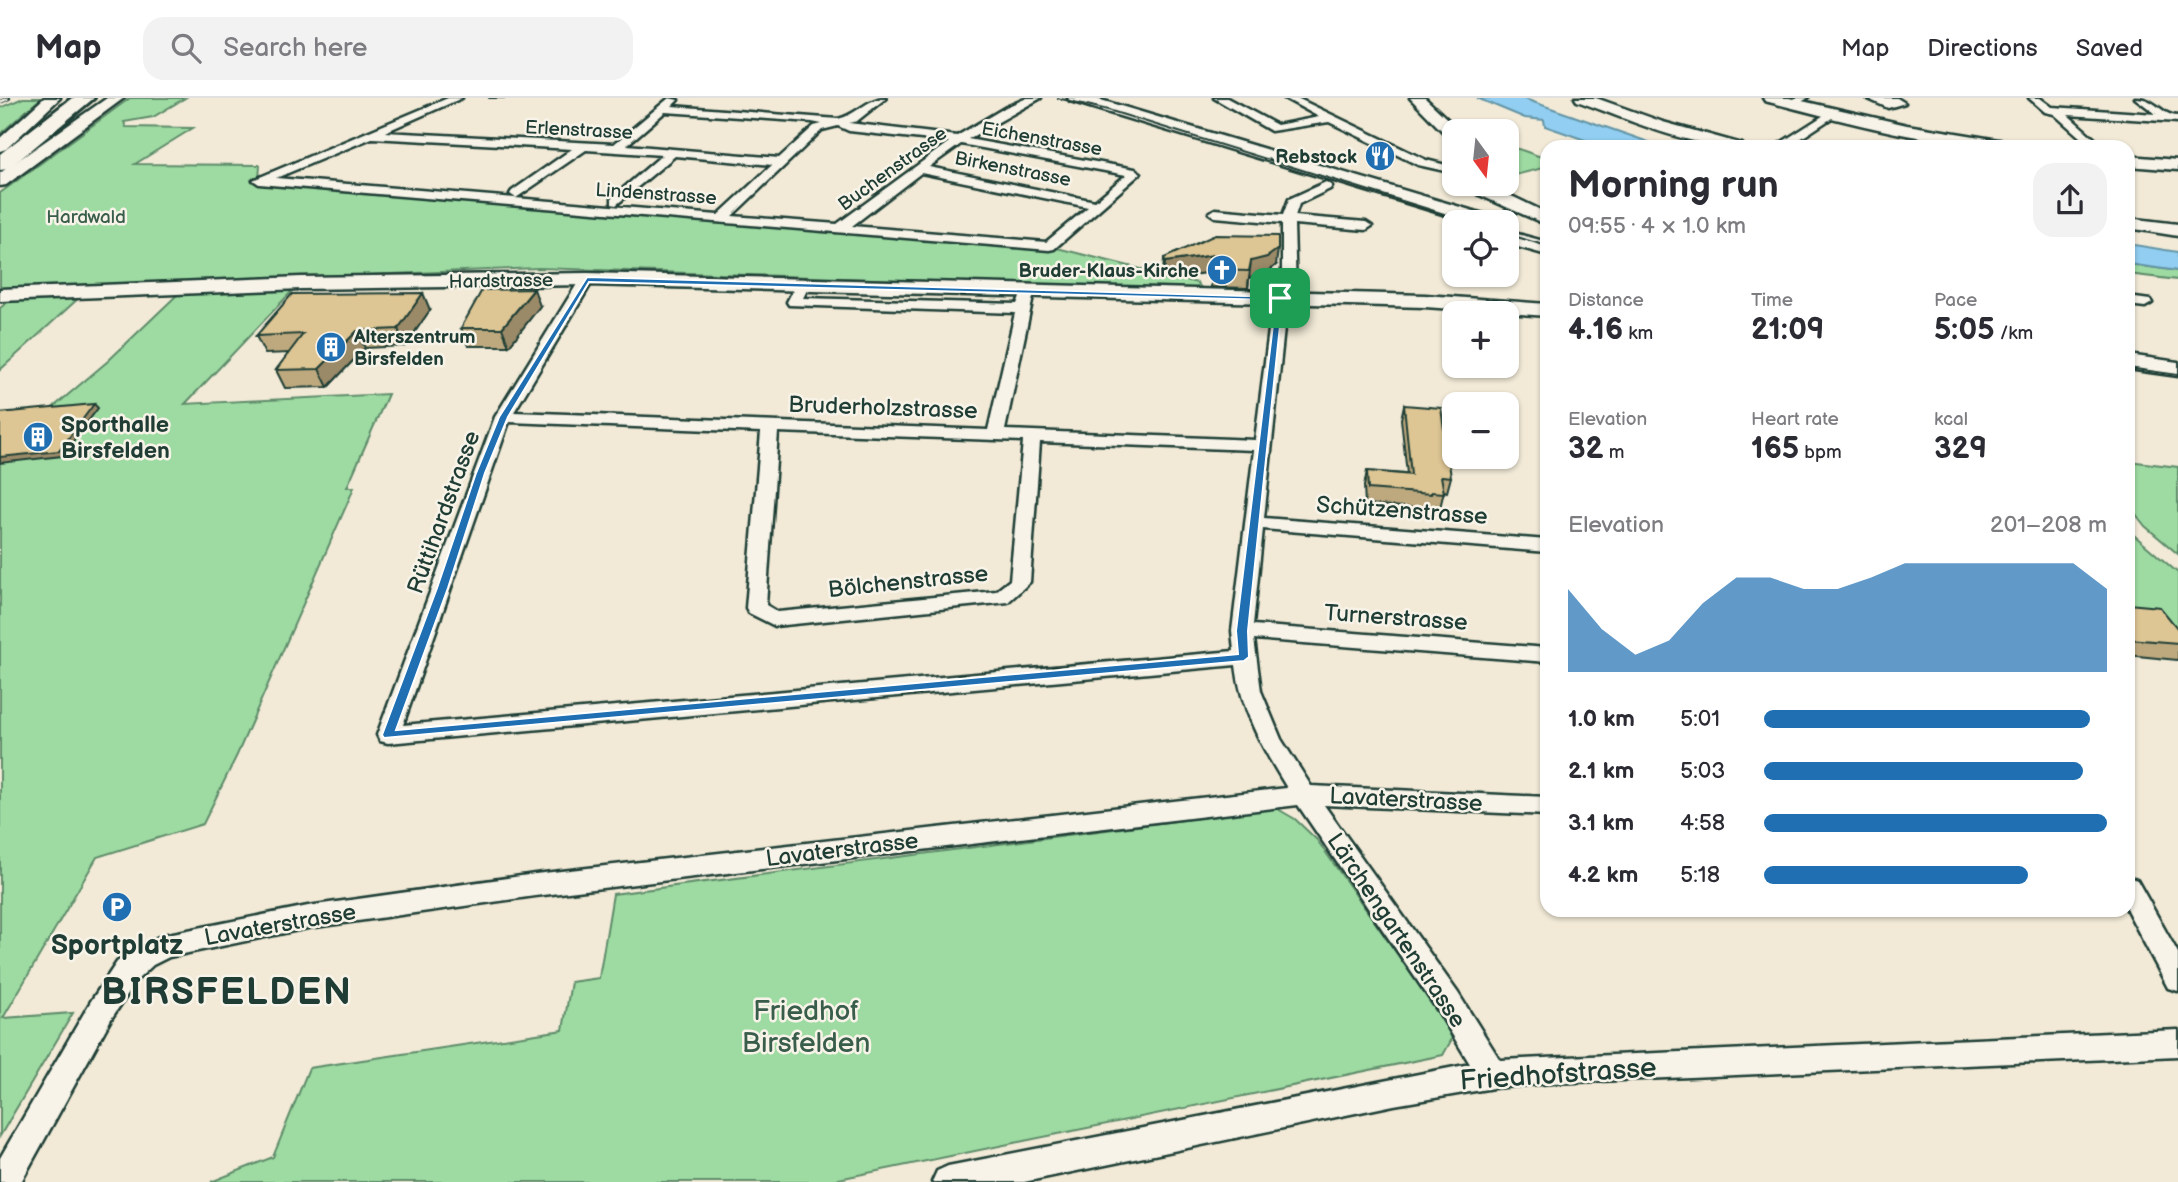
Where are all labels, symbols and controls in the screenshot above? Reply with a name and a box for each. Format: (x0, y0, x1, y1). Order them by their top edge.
search box (143, 17, 633, 80)
text: Map (35, 28, 101, 68)
icon: search (167, 29, 205, 67)
text: Search here (223, 33, 367, 64)
text: Map (1841, 34, 1889, 63)
text: Directions (1927, 34, 2038, 63)
text: Saved (2076, 34, 2143, 63)
street label: Erlenstrasse (524, 116, 633, 145)
street label: Eichenstrasse (980, 118, 1104, 161)
north arrow (1442, 119, 1519, 196)
map controls (1442, 119, 1519, 469)
street label: Buchenstrasse (834, 122, 952, 216)
restaurant icon: Rebstock (1363, 139, 1397, 173)
place label: Rebstock (1275, 146, 1357, 169)
street label: Birkenstrasse (953, 147, 1073, 192)
text: Morning run (1568, 163, 1779, 208)
button: share (2033, 163, 2107, 237)
street label: Lindenstrasse (594, 179, 717, 210)
park label: Hardwald (46, 206, 126, 229)
button: locate (1442, 210, 1519, 287)
text: 09:55 · 4 × 1.0 km (1568, 212, 1746, 240)
church icon: Bruder-Klaus-Kirche (1205, 253, 1239, 287)
place label: Bruder-Klaus-Kirche (1019, 260, 1199, 283)
pin (1250, 268, 1310, 328)
street label: Hardstrasse (449, 269, 554, 294)
icon: arrive (1261, 279, 1299, 317)
text: Distance (1568, 289, 1644, 312)
text: Time (1751, 289, 1793, 312)
text: Pace (1934, 289, 1977, 312)
button: + (1442, 301, 1519, 378)
text: 4.16 (1568, 312, 1623, 348)
text: 21:09 (1751, 312, 1824, 348)
text: 5:05 (1934, 312, 1995, 348)
text: km (1623, 322, 1653, 345)
text: /km (1995, 322, 2033, 345)
place label: Alterszentrum Birsfelden (353, 326, 476, 371)
building icon: Alterszentrum Birsfelden (314, 330, 348, 364)
street label: Bruderholzstrasse (788, 391, 978, 425)
button: − (1442, 392, 1519, 469)
text: Elevation (1568, 408, 1647, 431)
text: Heart rate (1751, 408, 1839, 431)
text: kcal (1934, 408, 1968, 431)
place label: Sporthalle Birsfelden (61, 411, 170, 465)
building icon: Sporthalle Birsfelden (21, 420, 55, 454)
street label: Rüttihardstrasse (401, 427, 486, 598)
text: 32 (1568, 431, 1604, 467)
text: 165 (1751, 431, 1799, 467)
text: 329 (1934, 431, 1987, 467)
text: m (1604, 441, 1624, 464)
text: bpm (1799, 441, 1842, 464)
street label: Schützenstrasse (1315, 491, 1489, 531)
text: Elevation (1568, 511, 1664, 539)
text: 201–208 m (1990, 511, 2107, 539)
street label: Bölchenstrasse (827, 560, 990, 604)
street label: Turnerstrasse (1323, 599, 1469, 637)
text: 1.0 km (1568, 705, 1635, 733)
text: 5:01 (1680, 705, 1720, 733)
text: 2.1 km (1568, 757, 1634, 785)
text: 5:03 (1680, 757, 1726, 785)
street label: Lavaterstrasse (1329, 782, 1483, 818)
text: 3.1 km (1568, 809, 1634, 837)
text: 4:58 (1680, 809, 1725, 837)
street label: Lavaterstrasse (764, 827, 920, 873)
street label: Lärchengartenstrasse (1321, 828, 1472, 1033)
text: 4.2 km (1568, 861, 1638, 889)
text: 5:18 (1680, 861, 1720, 889)
parking icon: Sportplatz (100, 890, 134, 924)
street label: Lavaterstrasse (202, 898, 358, 952)
place label: Sportplatz (51, 929, 183, 962)
district label: BIRSFELDEN (101, 971, 353, 1015)
park label: Friedhof Birsfelden (742, 995, 870, 1060)
street label: Friedhofstrasse (1459, 1051, 1658, 1098)

